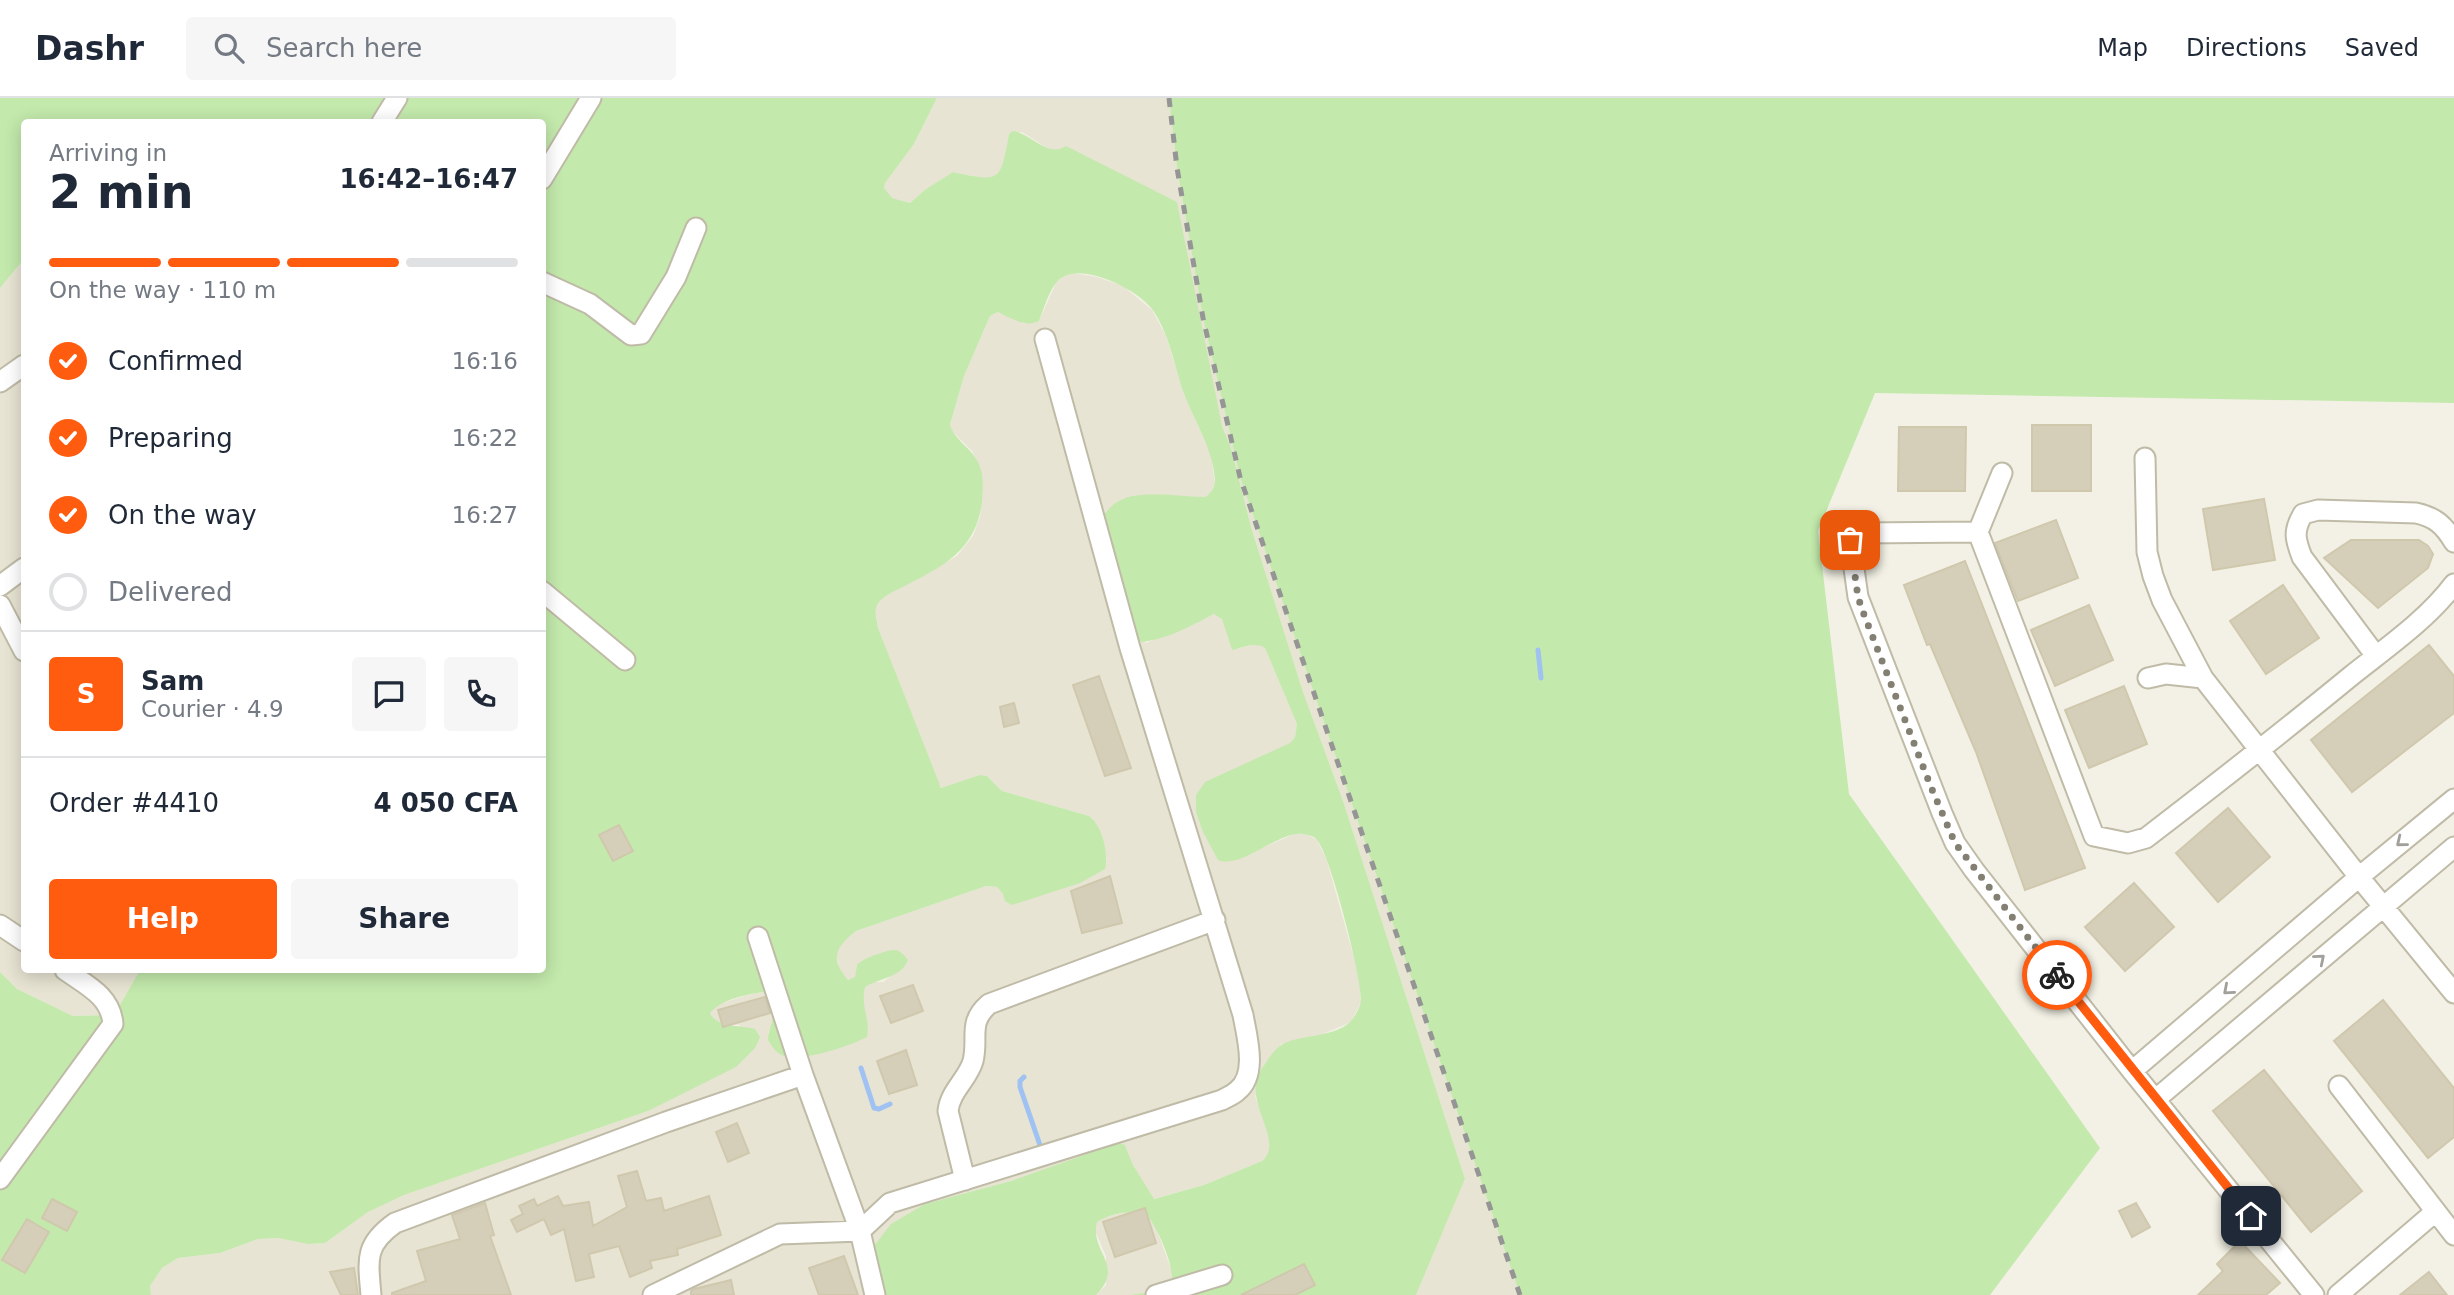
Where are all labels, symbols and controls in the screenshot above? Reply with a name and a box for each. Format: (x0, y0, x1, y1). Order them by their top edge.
search box (186, 17, 676, 80)
text: Dashr (35, 29, 144, 68)
icon: search (210, 29, 248, 67)
text: Search here (266, 33, 422, 63)
text: Map (2097, 34, 2148, 62)
text: Directions (2186, 34, 2307, 62)
text: Saved (2345, 34, 2419, 62)
text: Arriving in (49, 140, 167, 166)
text: 16:42–16:47 (339, 164, 518, 194)
text: 2 min (49, 165, 193, 219)
text: On the way · 110 m (49, 277, 276, 303)
icon: check (49, 342, 87, 380)
text: Confirmed (108, 346, 243, 376)
text: 16:16 (452, 348, 518, 374)
icon: check (49, 419, 87, 457)
text: Preparing (108, 423, 233, 453)
text: 16:22 (452, 425, 518, 451)
icon: check (49, 496, 87, 534)
text: On the way (108, 500, 257, 530)
text: 16:27 (452, 502, 518, 528)
pin (1820, 510, 1880, 570)
icon: bag (1831, 521, 1869, 559)
text: Delivered (108, 577, 232, 607)
button: chat (352, 657, 426, 731)
button: phone (444, 657, 518, 731)
text: Sam (141, 666, 204, 696)
text: S (77, 679, 95, 709)
text: Courier · 4.9 (141, 696, 284, 722)
text: Order #4410 (49, 788, 219, 818)
text: 4 050 CFA (374, 788, 518, 818)
one-way arrow (2397, 834, 2409, 847)
button: Help (49, 879, 277, 959)
button: Share (291, 879, 518, 959)
courier (2022, 940, 2092, 1010)
one-way arrow (2312, 955, 2325, 967)
icon: bike (2038, 956, 2076, 994)
one-way arrow (2223, 982, 2236, 994)
pin (2221, 1186, 2281, 1246)
icon: home (2232, 1197, 2270, 1235)

